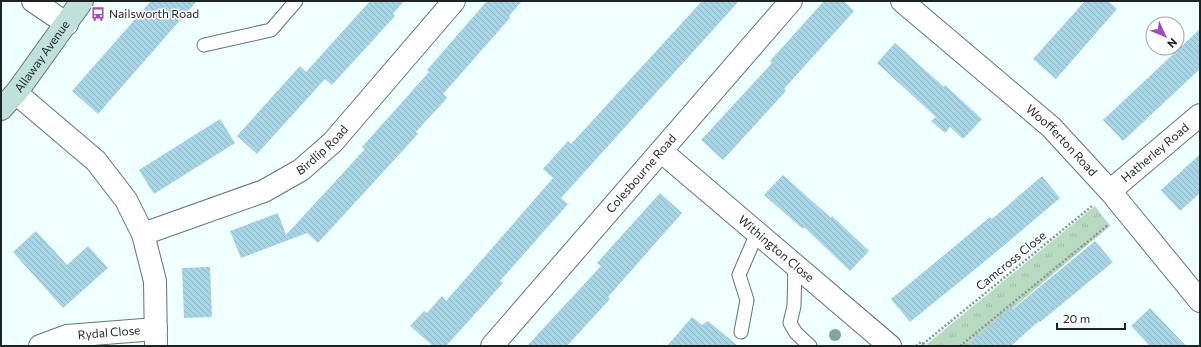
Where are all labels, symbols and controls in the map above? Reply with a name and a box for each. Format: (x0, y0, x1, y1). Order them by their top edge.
bus stop icon: Nailsworth Road (90, 6, 106, 22)
place label: Nailsworth Road (109, 6, 199, 20)
north arrow (1145, 16, 1185, 56)
street label: Allaway Avenue (11, 17, 72, 94)
text: N (1165, 36, 1180, 51)
street label: Woofferton Road (1024, 101, 1101, 178)
street label: Hatherley Road (1118, 120, 1191, 185)
street label: Birdlip Road (294, 122, 350, 177)
street label: Colesbourne Road (603, 131, 679, 215)
street label: Withington Close (736, 212, 817, 284)
street label: Camcross Close (973, 228, 1048, 293)
scale bar (1057, 305, 1125, 331)
text: 20 m (1063, 311, 1090, 325)
street label: Rydal Close (77, 322, 141, 341)

